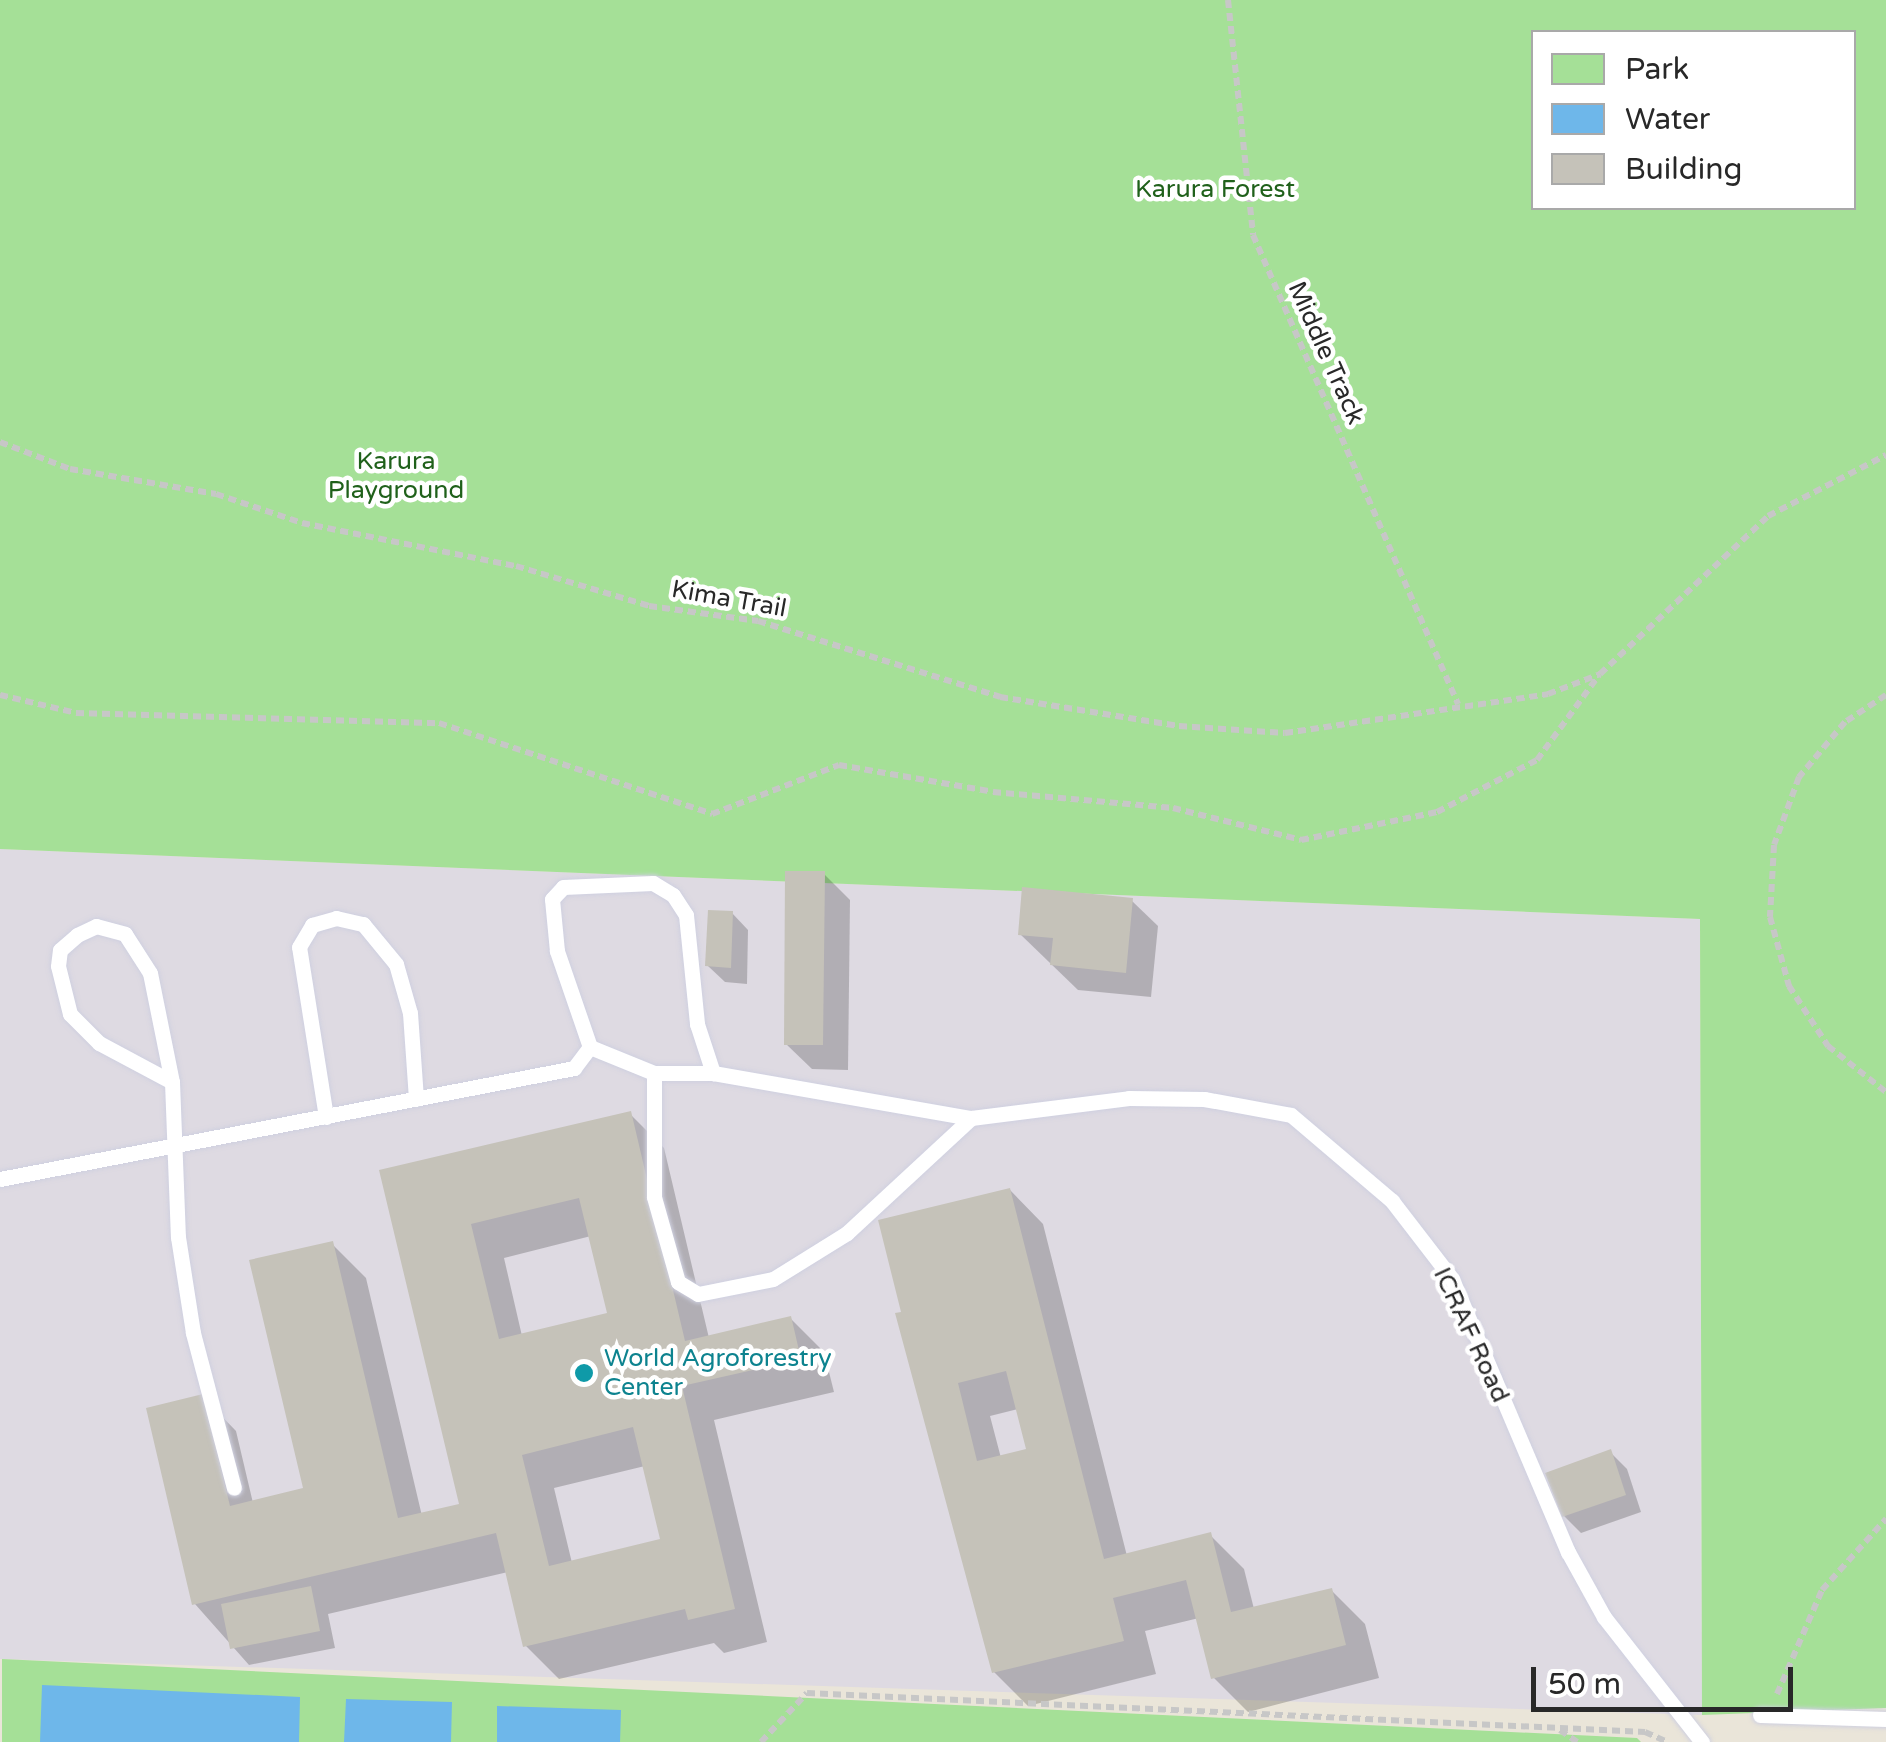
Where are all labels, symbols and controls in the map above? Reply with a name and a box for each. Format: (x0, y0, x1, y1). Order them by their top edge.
legend (1531, 30, 1856, 210)
text: Park (1625, 51, 1689, 88)
text: Water (1625, 101, 1710, 138)
text: Building (1625, 151, 1742, 188)
park label: Karura Forest (1135, 174, 1295, 204)
street label: Middle Track (1281, 277, 1371, 429)
park label: Karura Playground (328, 447, 464, 506)
street label: Kima Trail (669, 574, 789, 624)
street label: ICRAF Road (1427, 1263, 1515, 1407)
place label: World Agroforestry Center (604, 1344, 832, 1403)
marker: World Agroforestry Center (573, 1362, 595, 1384)
scale bar (1536, 1647, 1798, 1709)
text: 50 m (1548, 1666, 1621, 1703)

